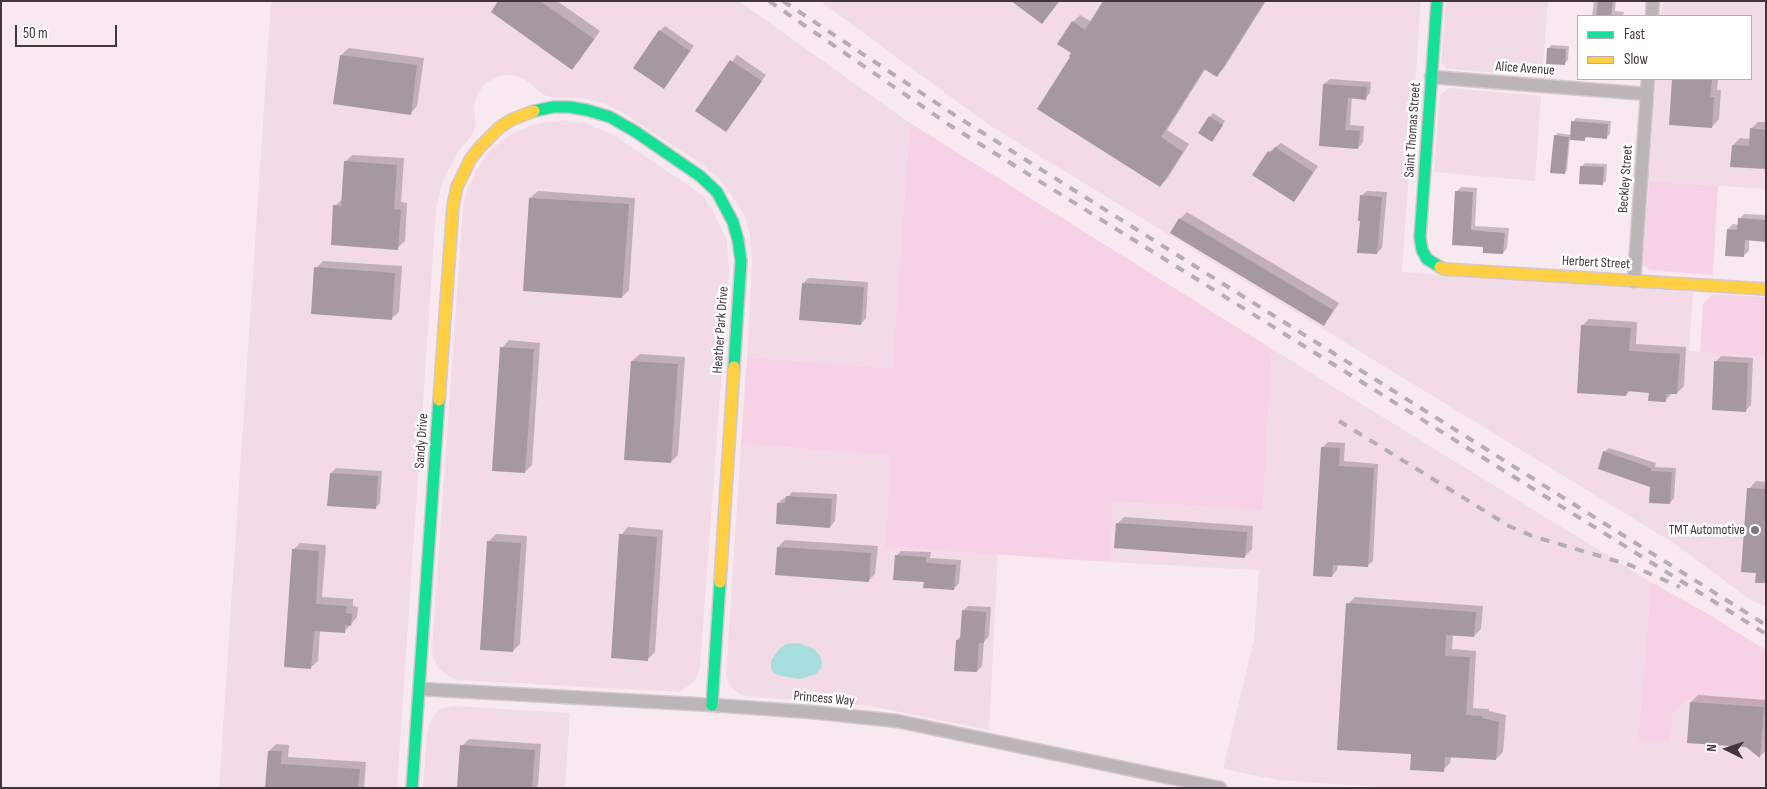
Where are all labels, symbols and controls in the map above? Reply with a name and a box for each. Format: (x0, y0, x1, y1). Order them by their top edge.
scale bar (18, 15, 120, 47)
legend (1577, 15, 1752, 80)
text: 50 m (23, 24, 48, 43)
text: Fast (1624, 25, 1645, 44)
text: Slow (1624, 50, 1648, 69)
street label: Alice Avenue (1495, 59, 1555, 79)
street label: Saint Thomas Street (1401, 82, 1425, 178)
street label: Beckley Street (1615, 144, 1637, 214)
street label: Herbert Street (1561, 253, 1631, 273)
street label: Heather Park Drive (710, 286, 732, 374)
street label: Sandy Drive (412, 413, 432, 469)
place label: TMT Automotive (1669, 522, 1745, 538)
marker: TMT Automotive (1749, 524, 1761, 536)
street label: Princess Way (793, 688, 855, 710)
north arrow (1702, 724, 1752, 774)
text: N (1703, 744, 1720, 752)

